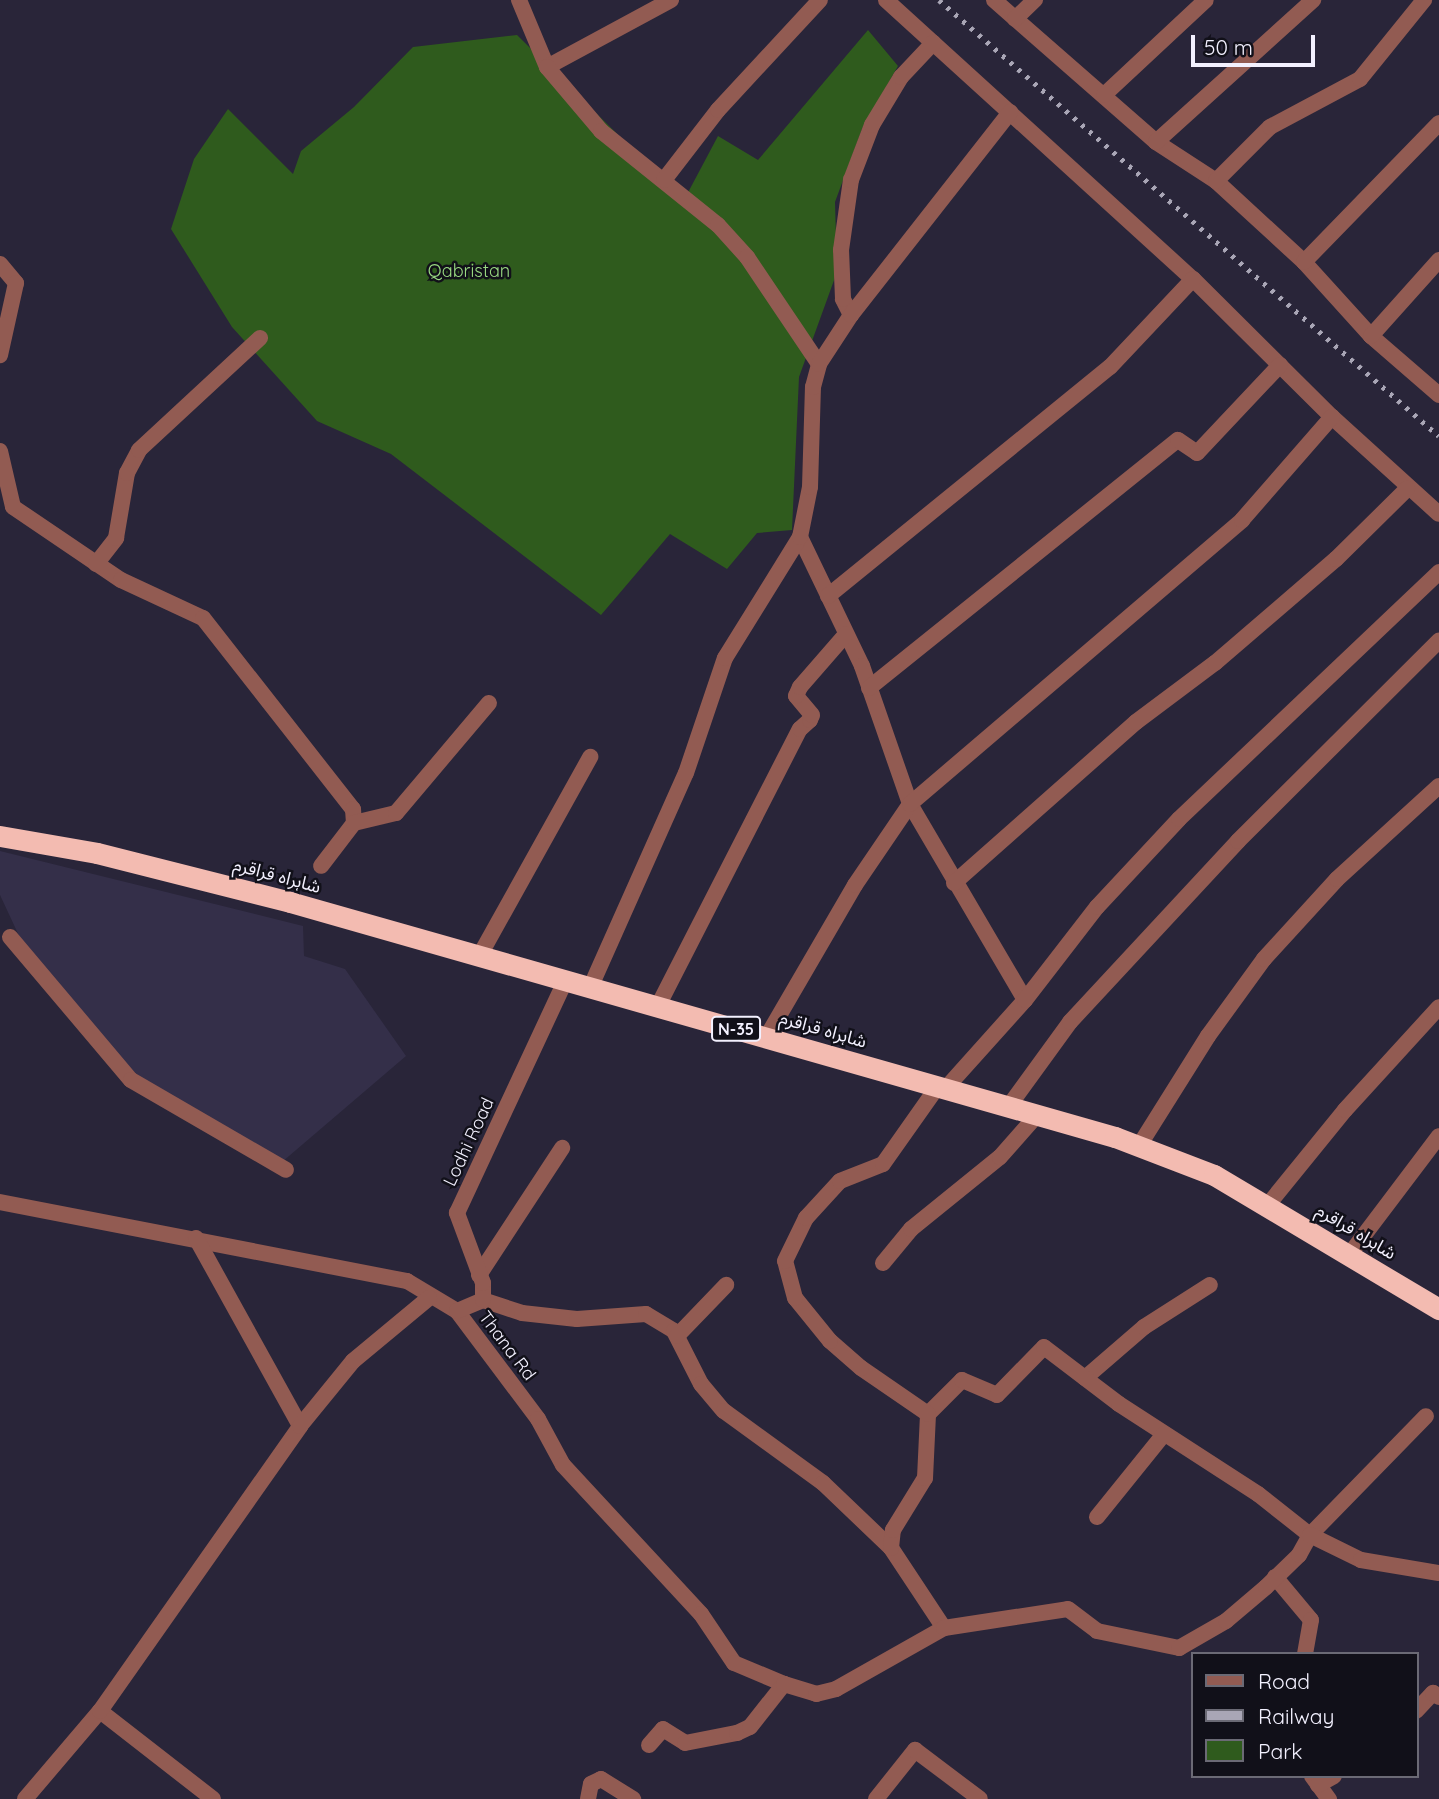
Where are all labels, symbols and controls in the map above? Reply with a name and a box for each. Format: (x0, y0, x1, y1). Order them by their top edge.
scale bar (1194, 21, 1318, 65)
text: 50 m (1204, 34, 1253, 60)
park label: Qabristan (428, 260, 510, 282)
street label: شاہراہ قراقرم (231, 854, 323, 898)
street label: شاہراہ قراقرم (777, 1007, 869, 1053)
road number: N-35 (710, 1016, 762, 1042)
street label: Lodhi Road (439, 1094, 499, 1190)
street label: شاہراہ قراقرم (1312, 1200, 1400, 1264)
street label: Thana Rd (474, 1307, 540, 1385)
legend (1190, 1652, 1418, 1778)
text: Road (1258, 1668, 1310, 1694)
text: Railway (1258, 1703, 1334, 1729)
text: Park (1258, 1738, 1302, 1764)

